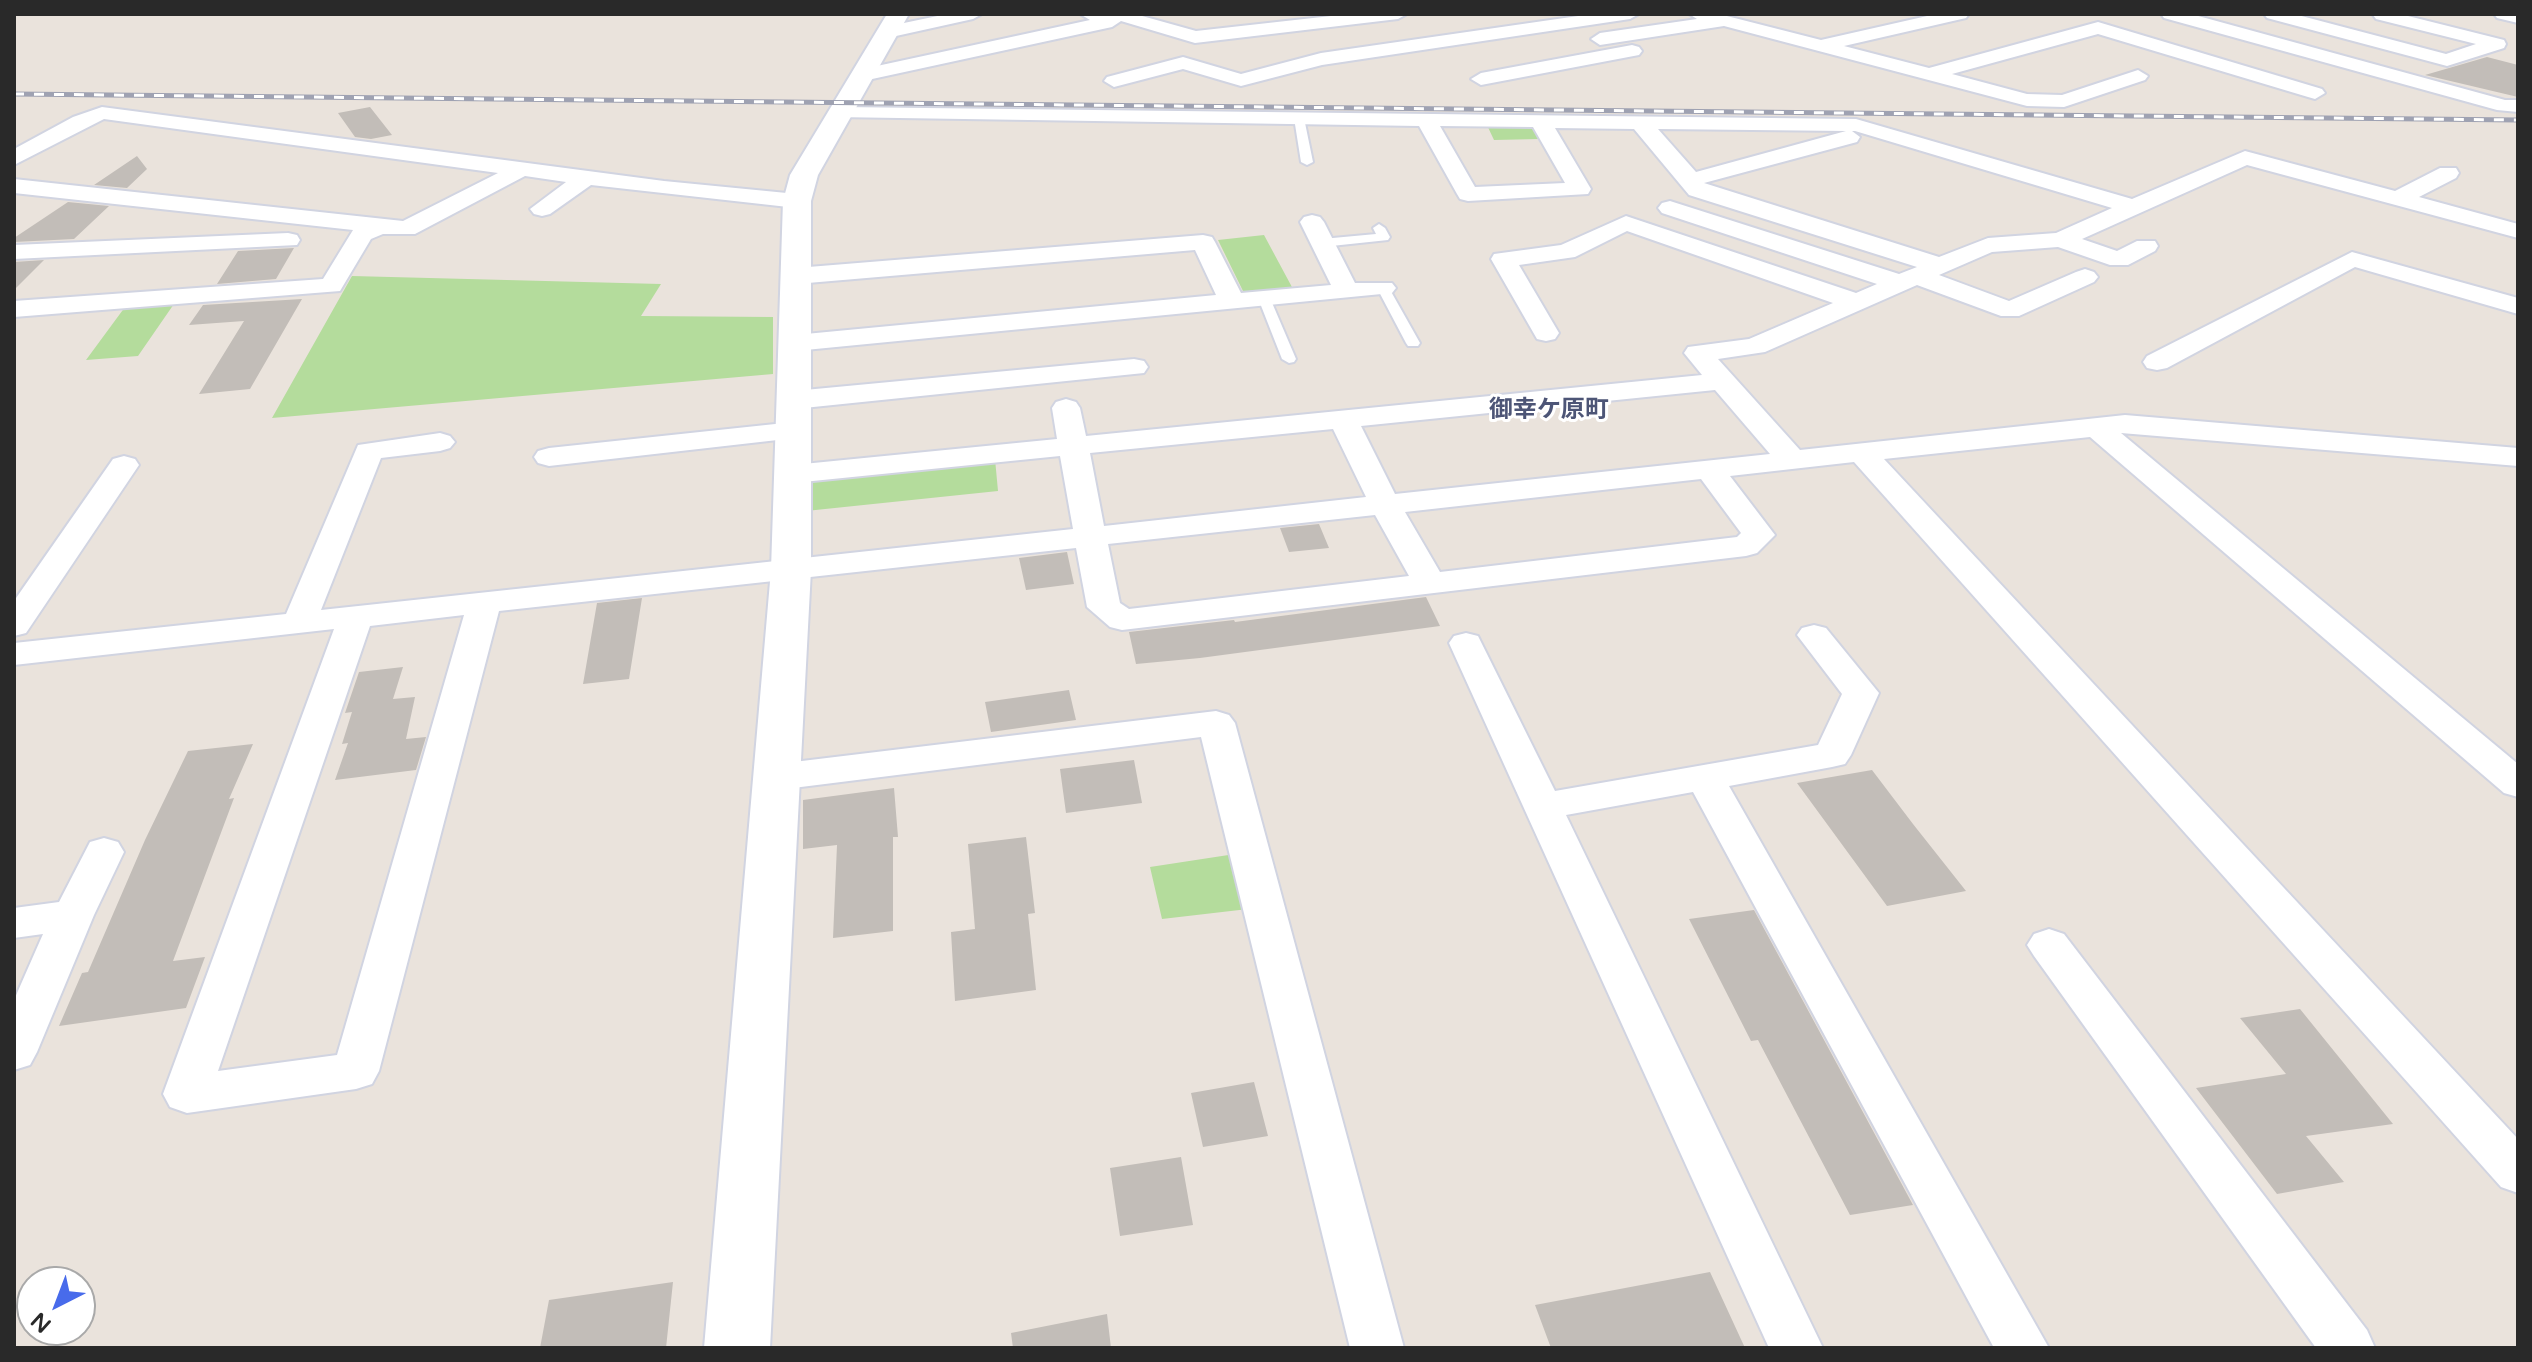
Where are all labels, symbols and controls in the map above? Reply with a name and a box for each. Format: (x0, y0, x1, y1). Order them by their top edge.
district label: 御幸ケ原町 (1489, 397, 1609, 425)
north arrow (16, 1266, 96, 1346)
text: N (26, 1307, 57, 1338)

